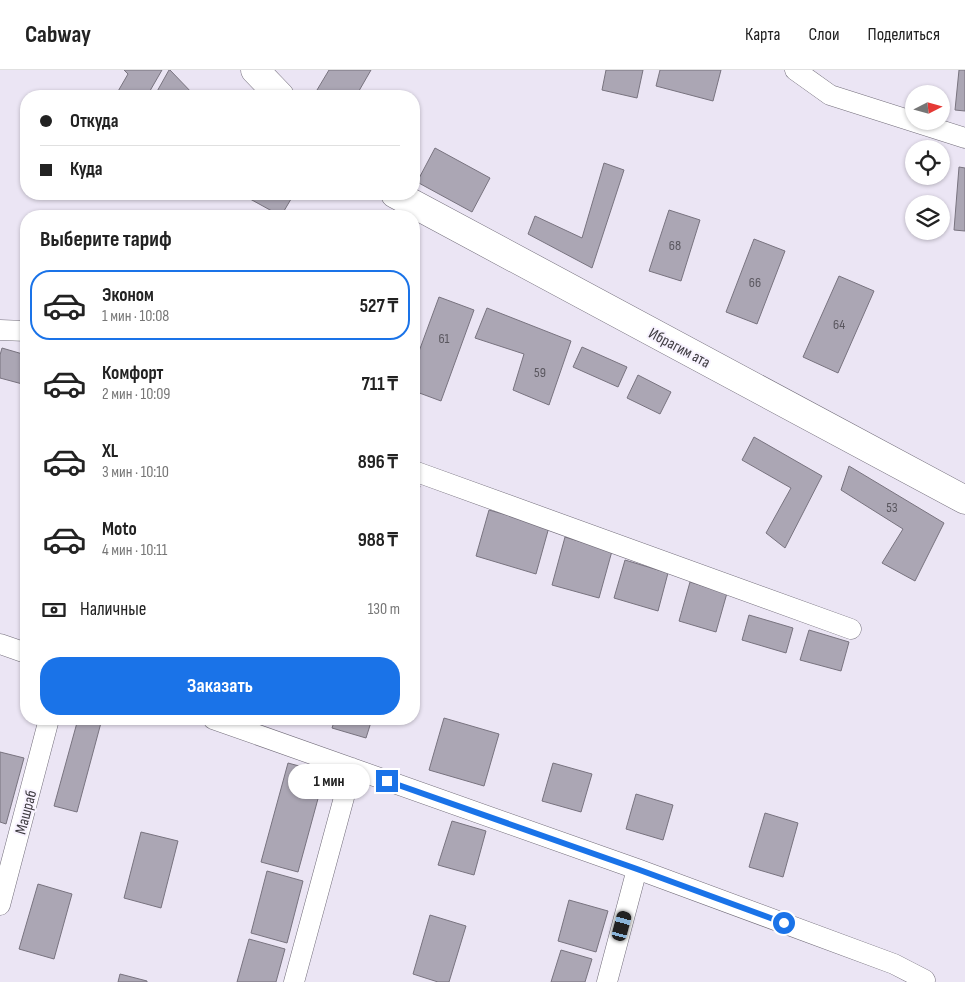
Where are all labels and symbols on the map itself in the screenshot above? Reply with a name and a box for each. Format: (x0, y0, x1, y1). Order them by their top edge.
north arrow (905, 85, 950, 130)
house number: 68 (669, 237, 681, 254)
house number: 66 (749, 274, 761, 291)
house number: 64 (833, 316, 845, 333)
street label: Ибрагим ата (645, 324, 713, 372)
house number: 61 (438, 330, 450, 347)
house number: 59 (534, 364, 546, 381)
house number: 53 (886, 499, 898, 516)
callout: 1 мин (287, 764, 370, 798)
route end (376, 770, 398, 792)
street label: Машраб (11, 788, 41, 836)
car (610, 910, 633, 942)
route start (773, 912, 795, 934)

